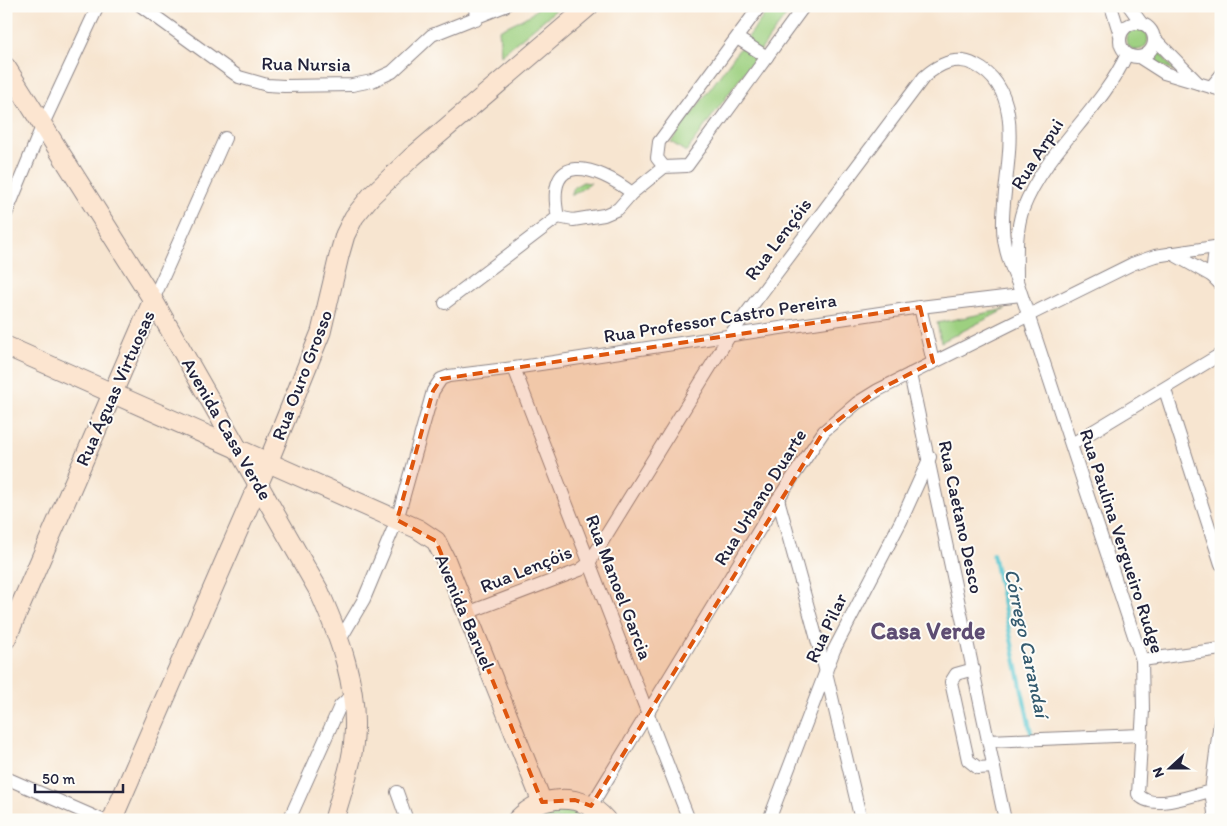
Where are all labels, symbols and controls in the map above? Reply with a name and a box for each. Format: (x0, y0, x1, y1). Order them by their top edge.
street label: Rua Nursia (261, 52, 351, 76)
street label: Rua Arpui (1006, 114, 1068, 194)
street label: Rua Lençóis (740, 193, 816, 285)
street label: Rua Professor Castro Pereira (602, 288, 838, 348)
street label: Rua Ouro Grosso (267, 306, 337, 444)
street label: Rua Águas Virtuosas (70, 307, 160, 469)
street label: Avenida Casa Verde (177, 354, 277, 504)
street label: Rua Urbano Duarte (709, 424, 811, 570)
street label: Rua Paulina Vergueiro Rudge (1075, 426, 1169, 656)
street label: Rua Caetano Desco (934, 438, 988, 596)
street label: Rua Manoel Garcia (581, 511, 657, 663)
street label: Rua Lençóis (477, 540, 575, 598)
street label: Avenida Baruel (430, 551, 500, 674)
water label: Córrego Carandaí (1000, 567, 1055, 722)
street label: Rua Pilar (800, 589, 852, 666)
district label: Casa Verde (870, 616, 986, 645)
north arrow (1144, 744, 1194, 794)
scale bar (35, 761, 122, 793)
text: N (1149, 765, 1168, 780)
text: 50 m (42, 770, 75, 788)

